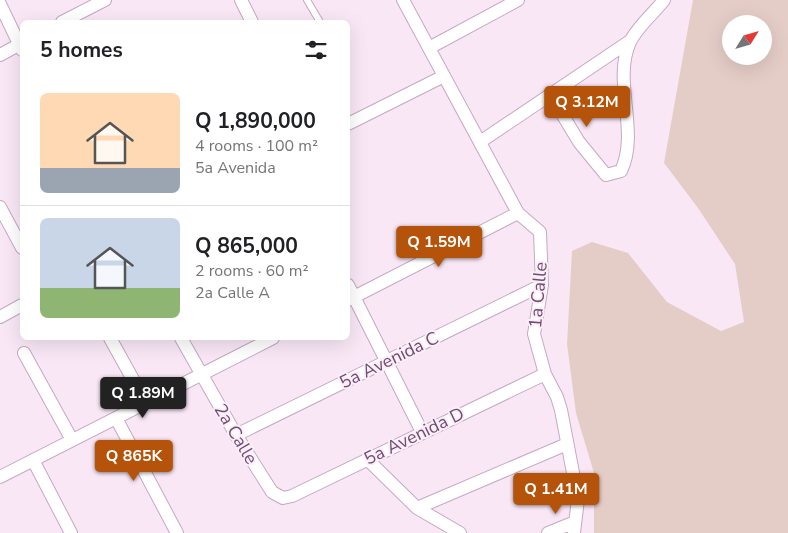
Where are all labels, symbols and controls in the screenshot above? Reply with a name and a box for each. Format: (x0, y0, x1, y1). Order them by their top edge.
north arrow (722, 15, 772, 65)
map controls (722, 15, 772, 65)
text: 5 homes (40, 36, 123, 64)
icon: filters (302, 36, 330, 64)
pin: Q 3.12M (541, 86, 633, 128)
text: Q 3.12M (555, 91, 619, 113)
text: Q 1,890,000 (195, 107, 316, 135)
icon: home (80, 113, 140, 173)
text: 4 rooms · 100 m² (195, 135, 318, 157)
text: 5a Avenida (195, 157, 276, 179)
pin: Q 1.59M (393, 226, 485, 268)
text: Q 1.59M (407, 231, 471, 253)
text: Q 865,000 (195, 232, 298, 260)
icon: home (80, 238, 140, 298)
text: 2 rooms · 60 m² (195, 260, 308, 282)
street label: 1a Calle (523, 261, 553, 329)
text: 2a Calle A (195, 282, 270, 304)
street label: 5a Avenida C (335, 326, 443, 394)
pin: Q 1.89M (97, 376, 189, 419)
text: Q 1.89M (111, 382, 175, 404)
street label: 2a Calle (209, 399, 263, 469)
street label: 5a Avenida D (360, 401, 468, 471)
pin: Q 865K (93, 440, 175, 482)
text: Q 865K (106, 445, 162, 467)
pin: Q 1.41M (510, 472, 602, 515)
text: Q 1.41M (524, 478, 588, 500)

